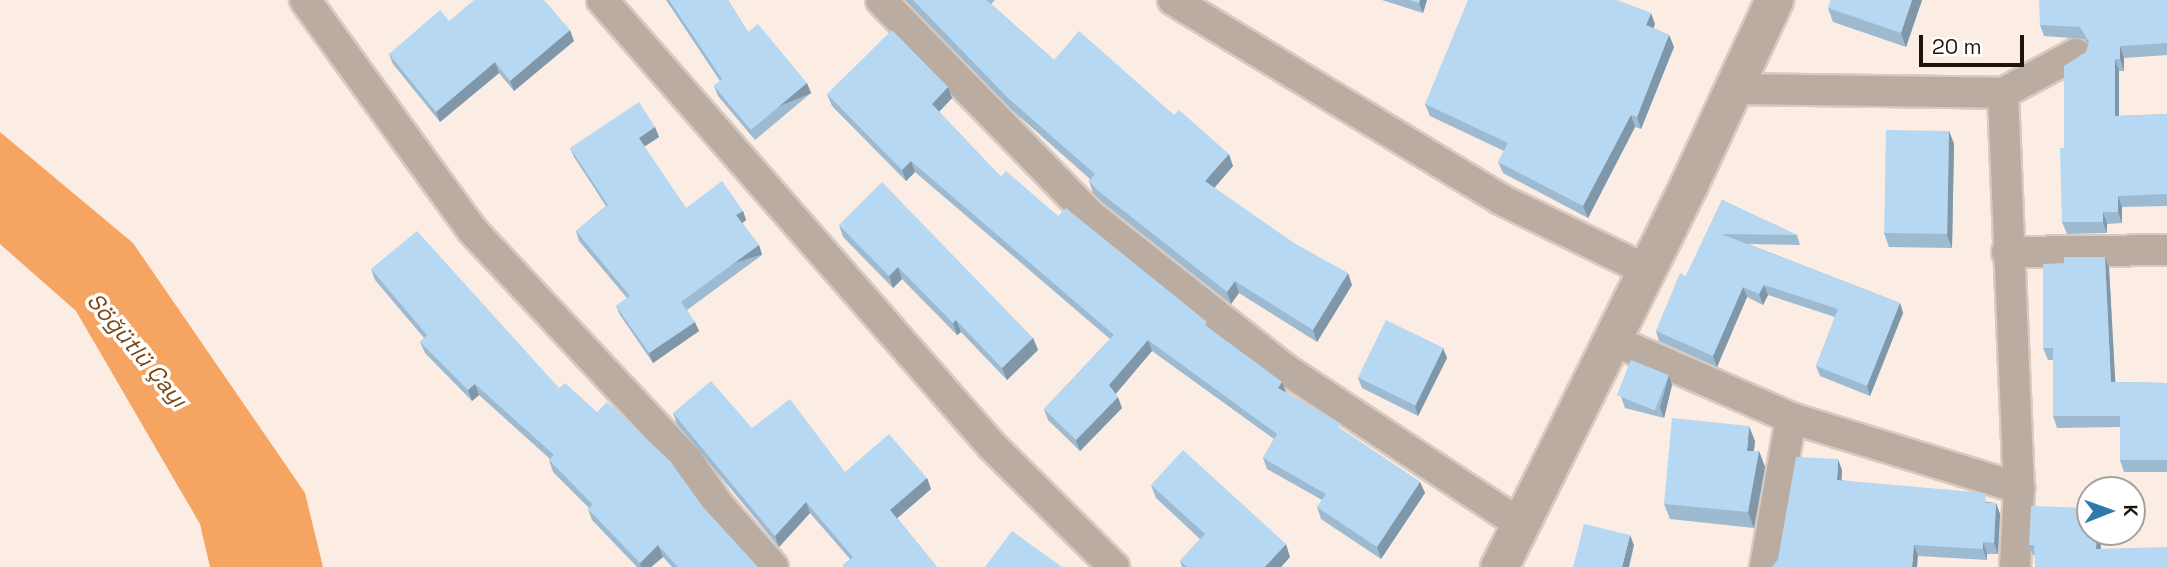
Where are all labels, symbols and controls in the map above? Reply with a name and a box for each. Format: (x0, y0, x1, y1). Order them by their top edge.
scale bar (1922, 21, 2027, 65)
text: 20 m (1932, 33, 1982, 60)
water label: Söğütlü Çayı (81, 287, 193, 413)
north arrow (2076, 476, 2146, 546)
text: K (2118, 504, 2143, 517)

